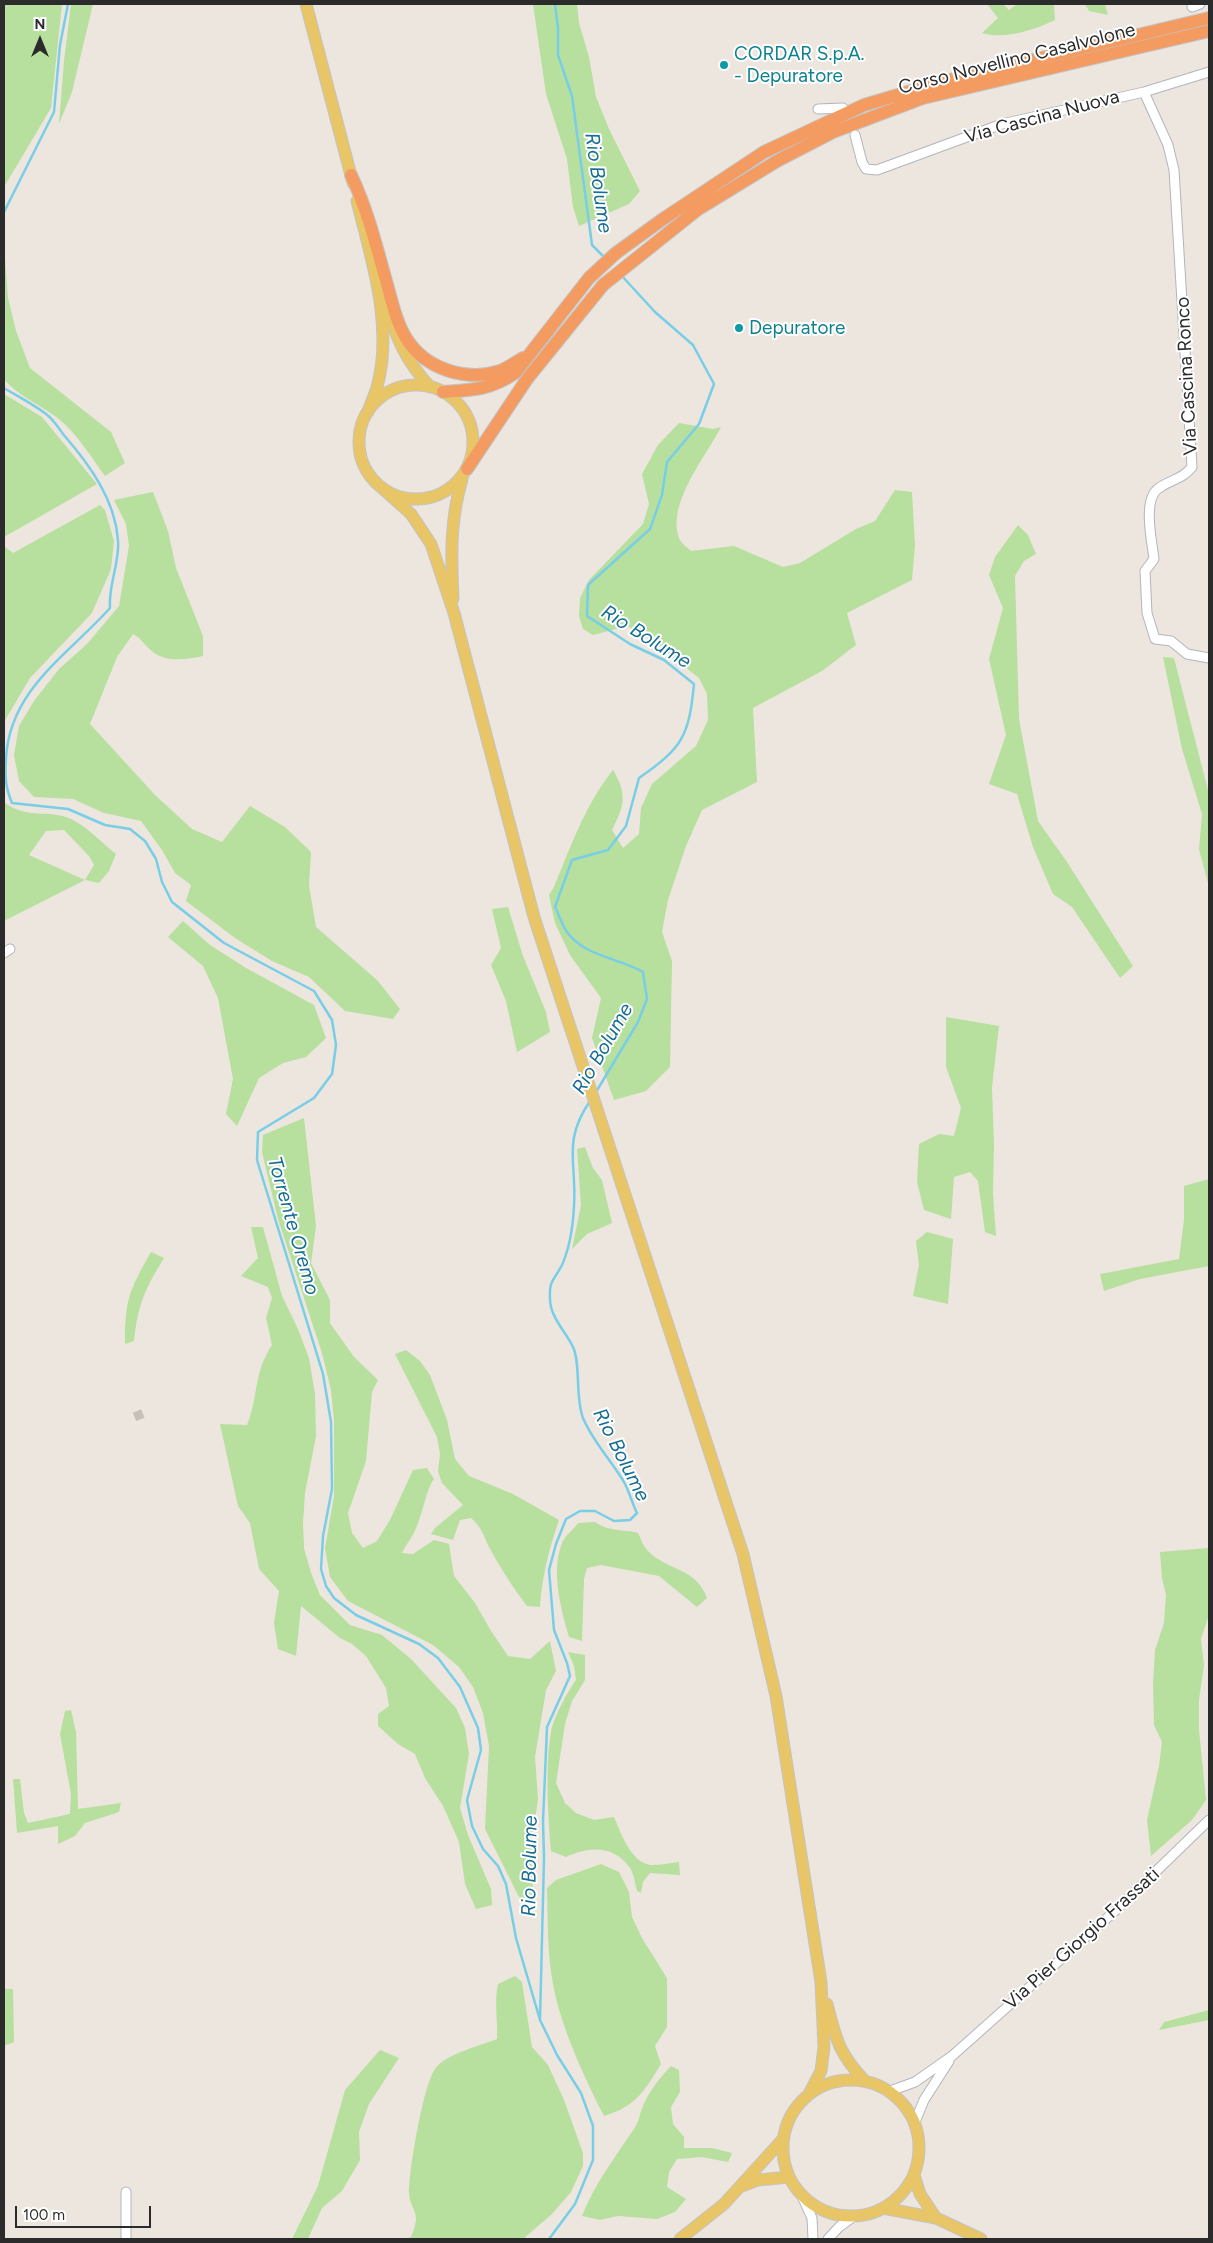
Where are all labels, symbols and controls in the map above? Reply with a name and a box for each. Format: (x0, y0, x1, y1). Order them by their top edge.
north arrow (15, 15, 65, 65)
text: N (35, 16, 45, 33)
street label: Corso Novellino Casalvolone (896, 19, 1138, 99)
place label: CORDAR S.p.A. - Depuratore (734, 43, 864, 87)
marker: CORDAR S.p.A. - Depuratore (718, 59, 730, 71)
street label: Via Cascina Nuova (962, 85, 1122, 149)
water label: Rio Bolume (579, 131, 617, 235)
street label: Via Cascina Ronco (1171, 296, 1203, 456)
place label: Depuratore (749, 317, 845, 339)
marker: Depuratore (733, 322, 745, 334)
water label: Rio Bolume (597, 600, 695, 674)
water label: Rio Bolume (567, 999, 639, 1099)
water label: Torrente Oremo (262, 1154, 324, 1298)
water label: Rio Bolume (587, 1405, 655, 1505)
water label: Rio Bolume (517, 1815, 543, 1917)
street label: Via Pier Giorgio Frassati (999, 1863, 1165, 2015)
scale bar (18, 2196, 154, 2228)
text: 100 m (23, 2206, 65, 2224)

